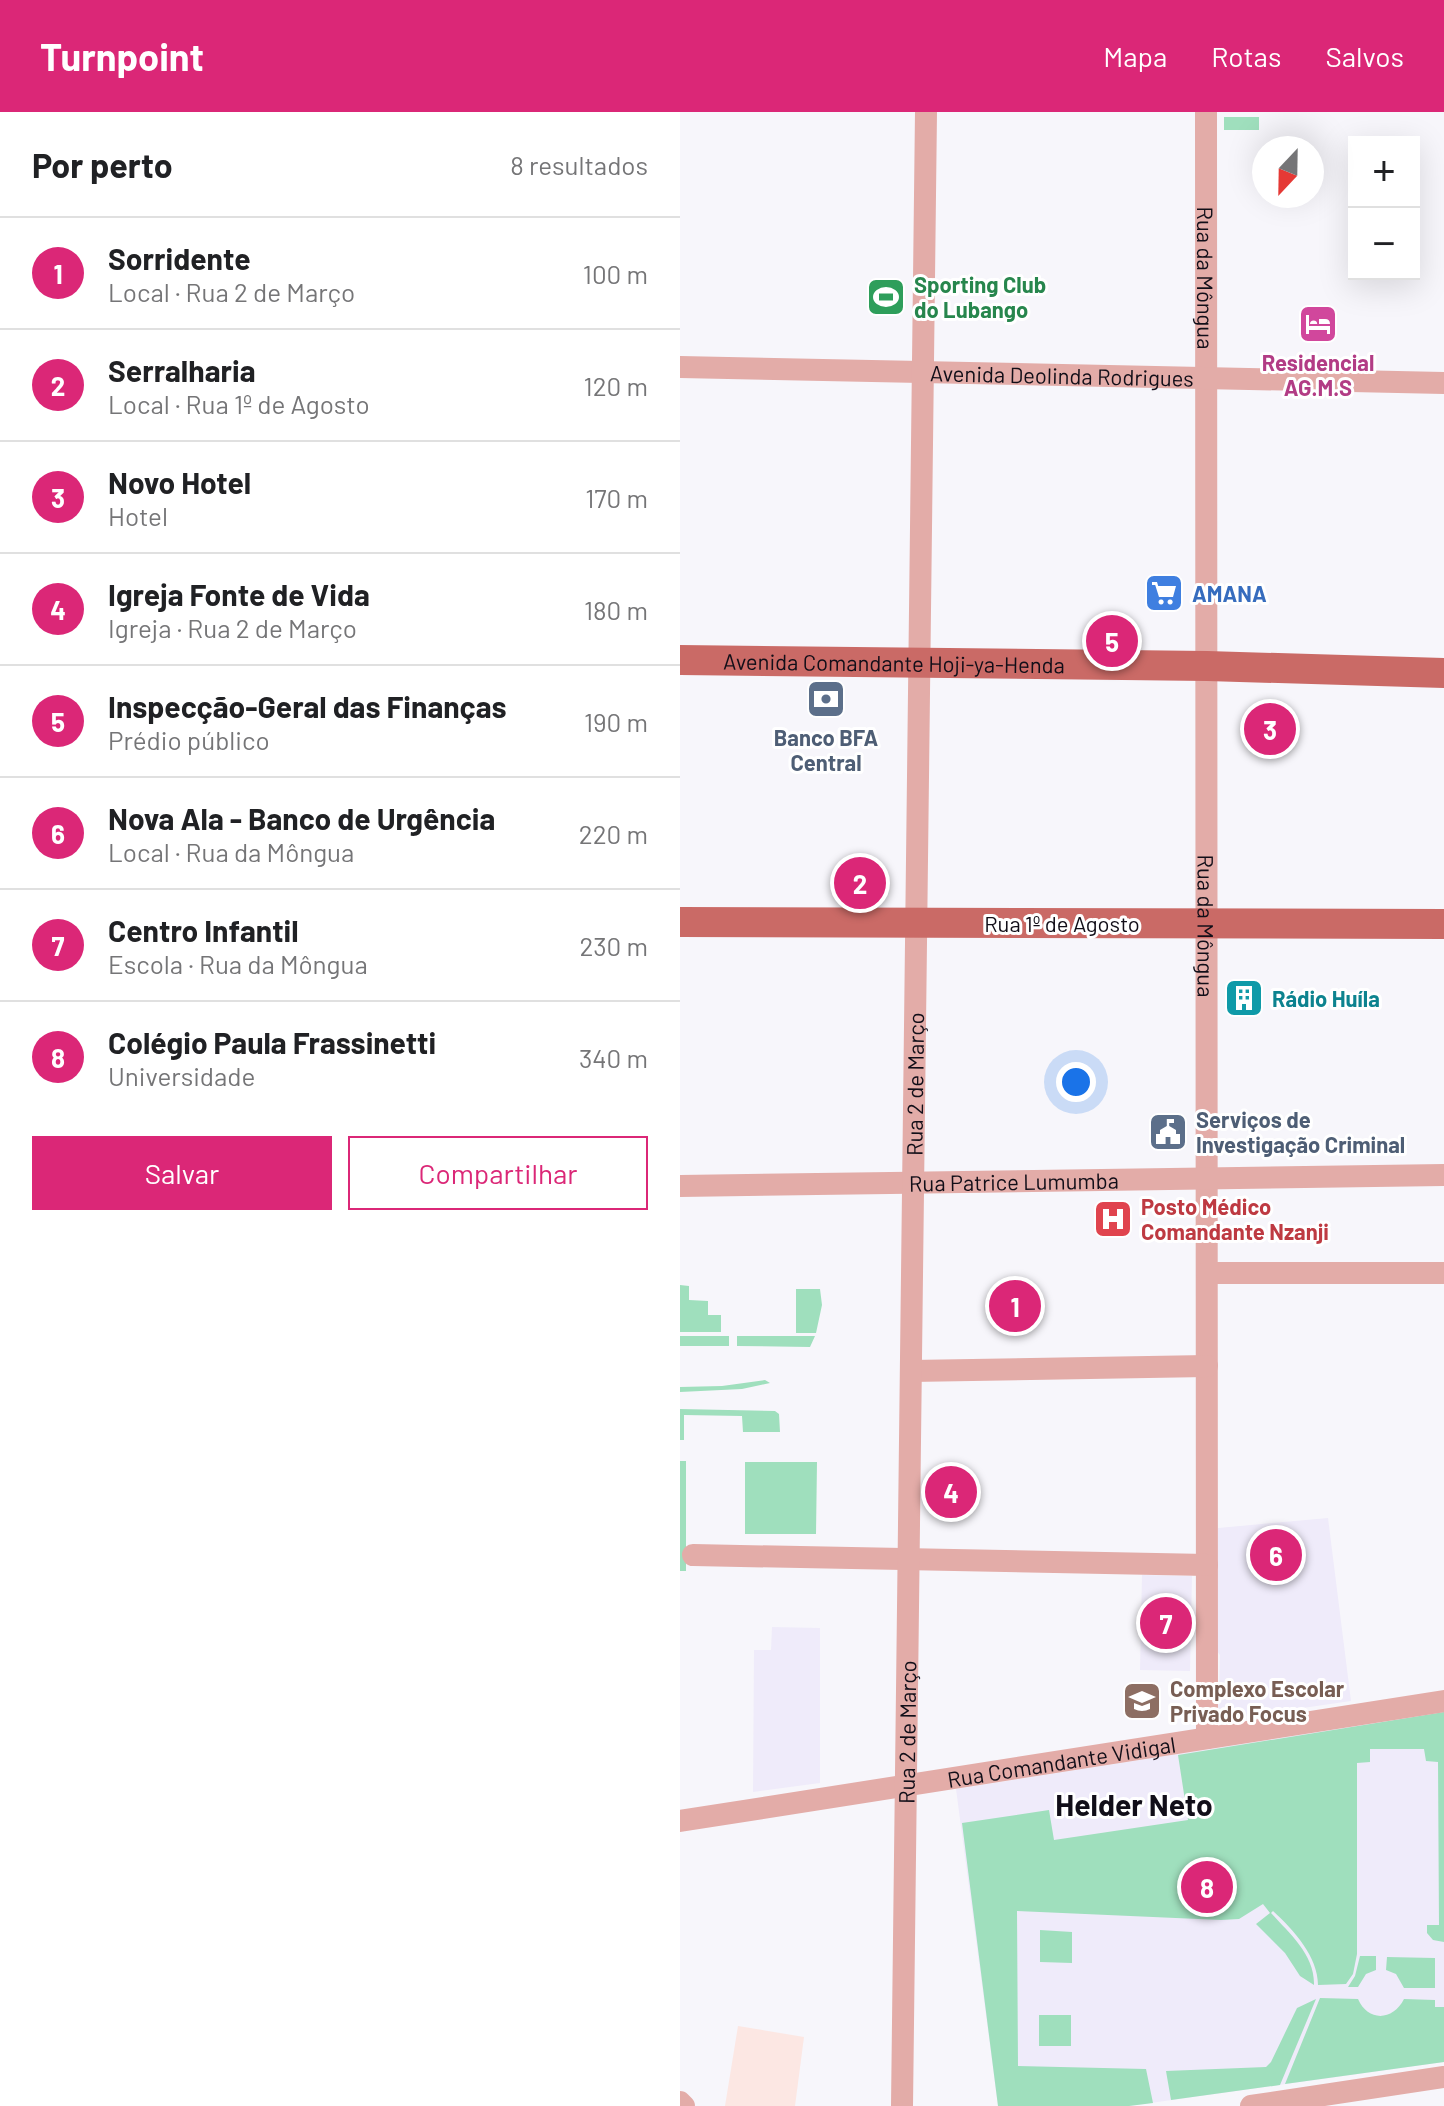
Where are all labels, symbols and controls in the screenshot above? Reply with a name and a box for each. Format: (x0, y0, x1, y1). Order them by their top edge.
text: Turnpoint (40, 33, 204, 79)
text: Mapa (1103, 39, 1167, 73)
text: Rotas (1211, 39, 1281, 73)
text: Salvos (1325, 39, 1404, 73)
north arrow (1252, 136, 1324, 208)
map controls (1348, 136, 1420, 280)
button: + (1348, 136, 1420, 208)
text: Por perto (32, 144, 173, 185)
text: 8 resultados (510, 149, 648, 180)
street label: Rua da Môngua (1193, 207, 1219, 349)
button: − (1348, 208, 1420, 280)
text: Sorridente (108, 240, 251, 276)
text: 1 (53, 258, 63, 289)
text: 100 m (583, 258, 648, 289)
place label: Sporting Club do Lubango (914, 271, 1046, 322)
text: Local · Rua 2 de Março (108, 276, 355, 307)
sports icon: Sporting Club do Lubango (865, 276, 907, 318)
hotel icon: Residencial AG.M.S (1297, 303, 1339, 345)
place label: Residencial AG.M.S (1262, 349, 1374, 400)
text: Serralharia (108, 352, 255, 388)
street label: Avenida Deolinda Rodrigues (930, 359, 1194, 391)
text: 2 (51, 370, 65, 401)
text: 120 m (584, 370, 648, 401)
text: Local · Rua 1º de Agosto (108, 388, 370, 419)
text: Novo Hotel (108, 464, 251, 500)
text: 3 (51, 482, 65, 513)
text: 170 m (585, 482, 648, 513)
text: Hotel (108, 500, 168, 531)
supermarket icon: AMANA (1143, 572, 1185, 614)
text: Igreja Fonte de Vida (108, 576, 370, 612)
place label: AMANA (1192, 580, 1267, 606)
text: 4 (50, 594, 66, 625)
text: 180 m (584, 594, 648, 625)
pin: 5 (1086, 611, 1138, 671)
text: Igreja · Rua 2 de Março (108, 612, 357, 643)
street label: Avenida Comandante Hoji-ya-Henda (723, 647, 1065, 677)
bank icon: Banco BFA Central (805, 678, 847, 720)
text: Inspecção-Geral das Finanças (108, 688, 507, 724)
pin: 3 (1244, 699, 1296, 759)
text: 5 (51, 706, 65, 737)
text: 190 m (584, 706, 648, 737)
text: Prédio público (108, 724, 270, 755)
place label: Banco BFA Central (774, 724, 878, 775)
text: Nova Ala - Banco de Urgência (108, 800, 495, 836)
text: 6 (51, 818, 65, 849)
text: 220 m (579, 818, 648, 849)
text: Local · Rua da Môngua (108, 836, 354, 867)
pin: 2 (834, 853, 886, 913)
street label: Rua da Môngua (1193, 855, 1220, 997)
street label: Rua 1º de Agosto (984, 910, 1140, 936)
text: Centro Infantil (108, 912, 299, 948)
text: 7 (52, 930, 64, 961)
text: 230 m (579, 930, 648, 961)
text: Escola · Rua da Môngua (108, 948, 368, 979)
building icon: Rádio Huíla (1223, 977, 1265, 1019)
place label: Rádio Huíla (1272, 985, 1380, 1011)
street label: Rua 2 de Março (900, 1012, 928, 1156)
text: Colégio Paula Frassinetti (108, 1024, 436, 1060)
text: 8 (51, 1042, 65, 1073)
text: 340 m (579, 1042, 648, 1073)
text: Universidade (108, 1060, 255, 1091)
your location (1056, 1062, 1096, 1102)
place label: Serviços de Investigação Criminal (1196, 1106, 1405, 1157)
public building icon: Serviços de Investigação Criminal (1147, 1111, 1189, 1153)
button: Salvar (32, 1136, 332, 1210)
button: Compartilhar (348, 1136, 648, 1210)
street label: Rua Patrice Lumumba (909, 1167, 1119, 1196)
place label: Posto Médico Comandante Nzanji (1141, 1193, 1329, 1244)
hospital icon: Posto Médico Comandante Nzanji (1092, 1198, 1134, 1240)
pin: 1 (989, 1276, 1041, 1336)
pin: 4 (925, 1462, 977, 1522)
pin: 6 (1250, 1525, 1302, 1585)
pin: 7 (1140, 1593, 1192, 1653)
street label: Rua 2 de Março (893, 1660, 920, 1804)
place label: Complexo Escolar Privado Focus (1170, 1675, 1345, 1726)
school or university icon: Complexo Escolar Privado Focus (1121, 1680, 1163, 1722)
street label: Rua Comandante Vidigal (945, 1730, 1177, 1792)
district label: Helder Neto (1055, 1786, 1213, 1822)
pin: 8 (1181, 1857, 1233, 1917)

